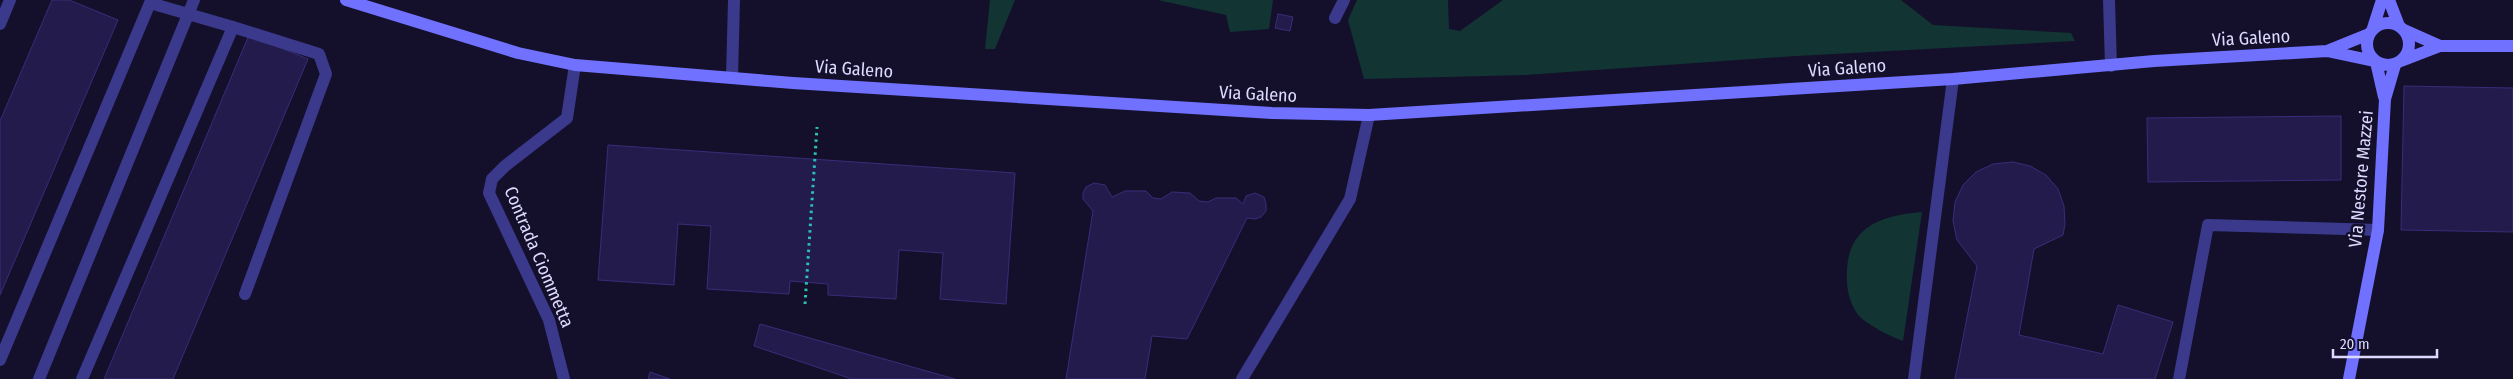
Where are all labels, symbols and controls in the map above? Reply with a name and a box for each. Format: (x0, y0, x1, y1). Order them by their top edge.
street label: Via Galeno (2211, 25, 2291, 51)
street label: Via Galeno (1807, 54, 1887, 82)
street label: Via Galeno (814, 55, 894, 83)
street label: Via Galeno (1218, 81, 1298, 107)
street label: Via Nestore Mazzei (2344, 110, 2378, 248)
street label: Contrada Ciommetta (499, 183, 579, 331)
scale bar (2333, 326, 2437, 358)
text: 20 m (2340, 335, 2370, 353)

